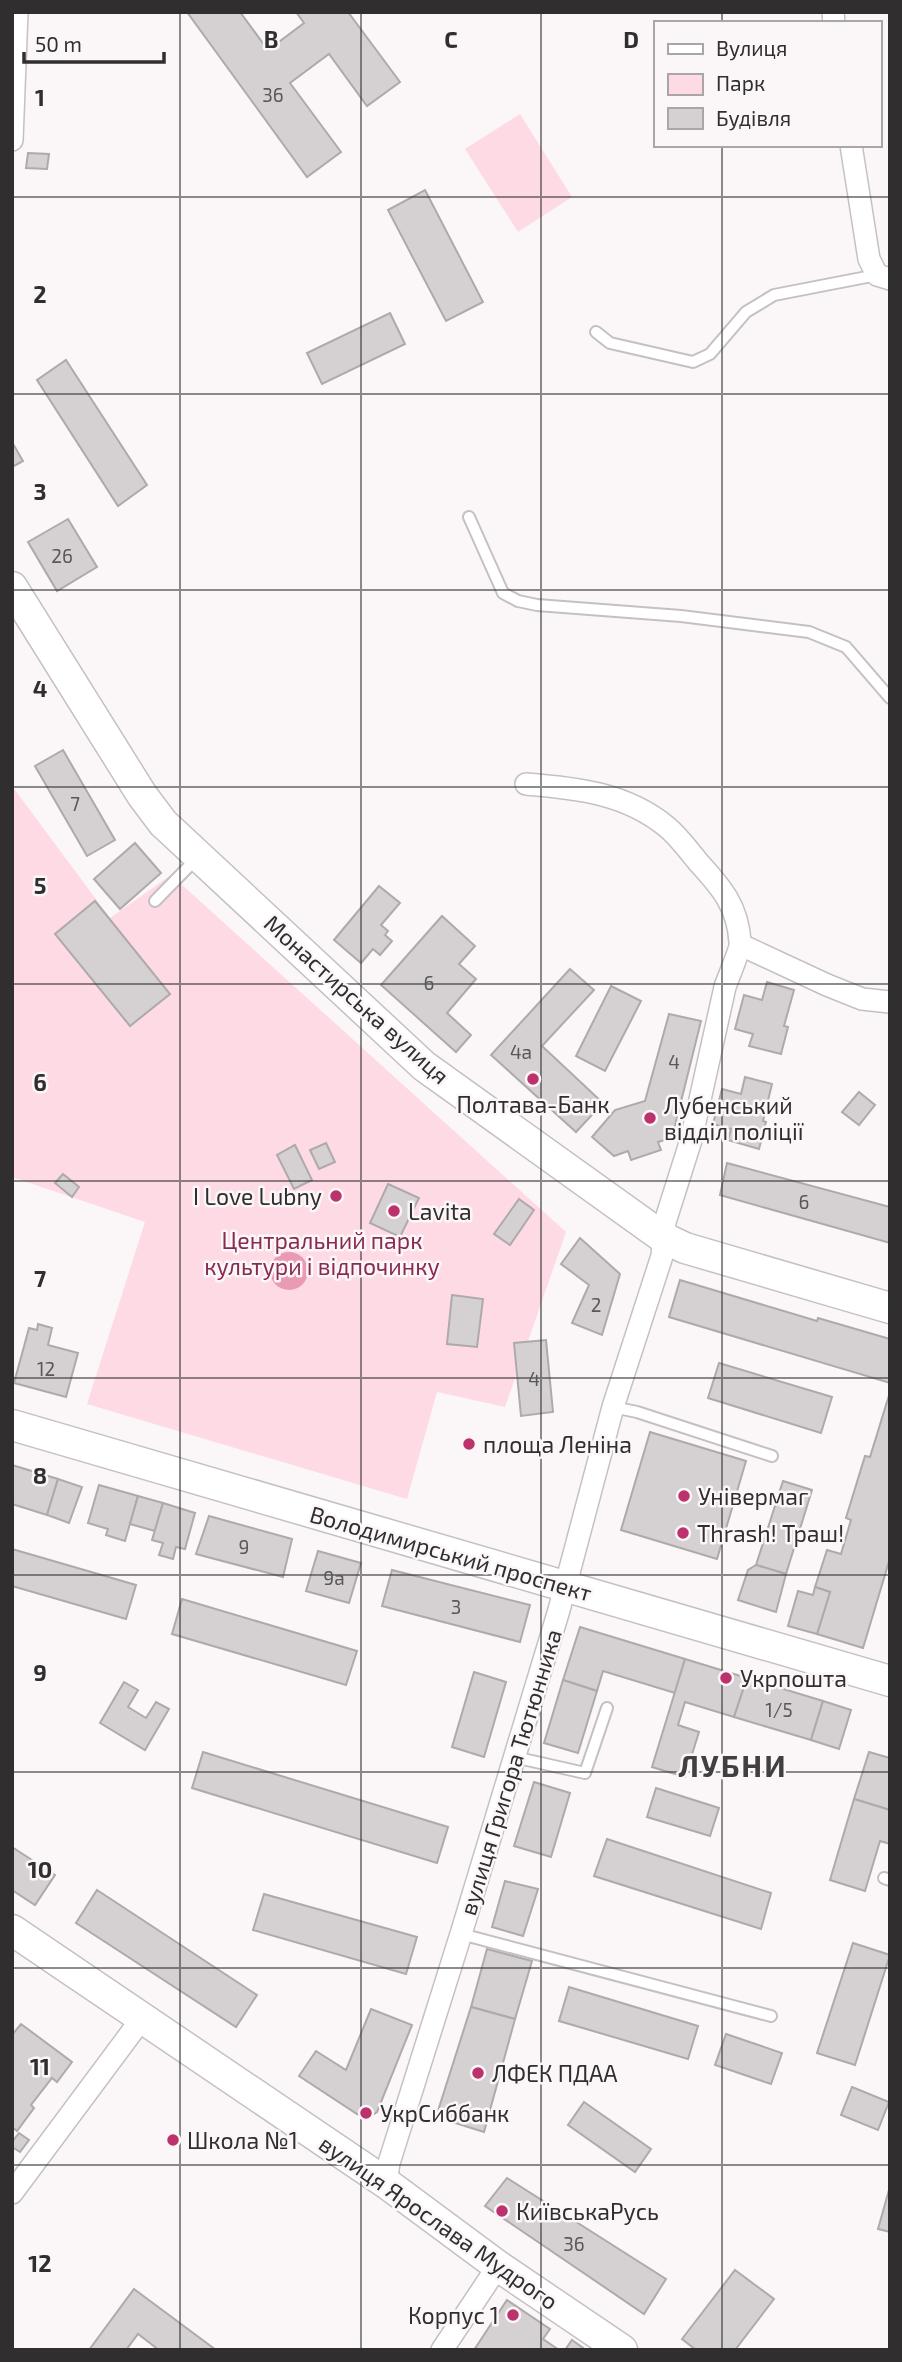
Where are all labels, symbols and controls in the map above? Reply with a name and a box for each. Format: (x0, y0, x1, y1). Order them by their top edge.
scale bar (24, 21, 164, 65)
legend (654, 21, 881, 147)
text: B (264, 25, 278, 53)
text: C (444, 25, 458, 53)
text: D (623, 25, 639, 53)
text: 50 m (35, 31, 82, 56)
text: Вулиця (716, 35, 787, 61)
text: Парк (716, 70, 765, 95)
text: 1 (35, 83, 45, 111)
house number: 36 (262, 83, 284, 106)
text: Будівля (716, 105, 791, 131)
text: 2 (33, 280, 47, 308)
text: 3 (33, 477, 47, 505)
house number: 26 (51, 544, 73, 567)
text: 4 (33, 674, 47, 702)
house number: 7 (70, 792, 80, 815)
text: 5 (34, 871, 46, 899)
street label: Монастирська вулиця (258, 909, 455, 1090)
house number: 6 (424, 971, 434, 994)
house number: 4а (510, 1040, 532, 1063)
house number: 4 (668, 1050, 680, 1073)
text: 6 (33, 1068, 47, 1096)
marker: Полтава-Банк (525, 1071, 541, 1087)
place label: Полтава-Банк (456, 1090, 610, 1118)
place label: Лубенський відділ поліції (664, 1091, 804, 1145)
marker: Лубенський відділ поліції (642, 1110, 658, 1126)
place label: I Love Lubny (193, 1182, 322, 1210)
marker: I Love Lubny (328, 1188, 344, 1204)
house number: 6 (799, 1190, 809, 1213)
place label: Lavita (408, 1197, 472, 1225)
marker: Lavita (386, 1203, 402, 1219)
park label: Центральний парк культури і відпочинку (204, 1226, 440, 1281)
text: 7 (34, 1264, 46, 1292)
house number: 2 (591, 1293, 601, 1316)
house number: 12 (37, 1357, 55, 1380)
house number: 4 (528, 1367, 540, 1390)
place label: площа Леніна (483, 1430, 632, 1458)
marker: площа Леніна (461, 1436, 477, 1452)
text: 8 (33, 1461, 47, 1489)
place label: Універмаг (698, 1482, 809, 1510)
marker: Універмаг (676, 1488, 692, 1504)
street label: Володимирський проспект (307, 1499, 595, 1607)
place label: Thrash! Траш! (697, 1519, 844, 1547)
marker: Thrash! Траш! (675, 1525, 691, 1541)
house number: 9 (239, 1535, 249, 1558)
house number: 9а (323, 1566, 345, 1589)
house number: 3 (451, 1595, 461, 1618)
street label: вулиця Григора Тютюнника (453, 1626, 568, 1919)
text: 9 (33, 1658, 47, 1686)
place label: Укрпошта (740, 1664, 847, 1692)
marker: Укрпошта (718, 1670, 734, 1686)
house number: 1/5 (765, 1698, 793, 1721)
district label: ЛУБНИ (678, 1747, 788, 1783)
text: 10 (28, 1855, 52, 1883)
text: 11 (30, 2052, 50, 2080)
place label: ЛФЕК ПДАА (492, 2059, 618, 2087)
marker: ЛФЕК ПДАА (470, 2065, 486, 2081)
place label: УкрСиббанк (380, 2099, 509, 2127)
marker: УкрСиббанк (358, 2105, 374, 2121)
place label: Школа №1 (187, 2126, 298, 2154)
street label: вулиця Ярослава Мудрого (314, 2129, 564, 2316)
marker: Школа №1 (165, 2132, 181, 2148)
place label: КиївськаРусь (516, 2197, 659, 2226)
marker: КиївськаРусь (494, 2203, 510, 2219)
house number: 36 (563, 2232, 585, 2255)
text: 12 (28, 2249, 52, 2277)
place label: Корпус 1 (408, 2301, 499, 2330)
marker: Корпус 1 (505, 2307, 521, 2323)

